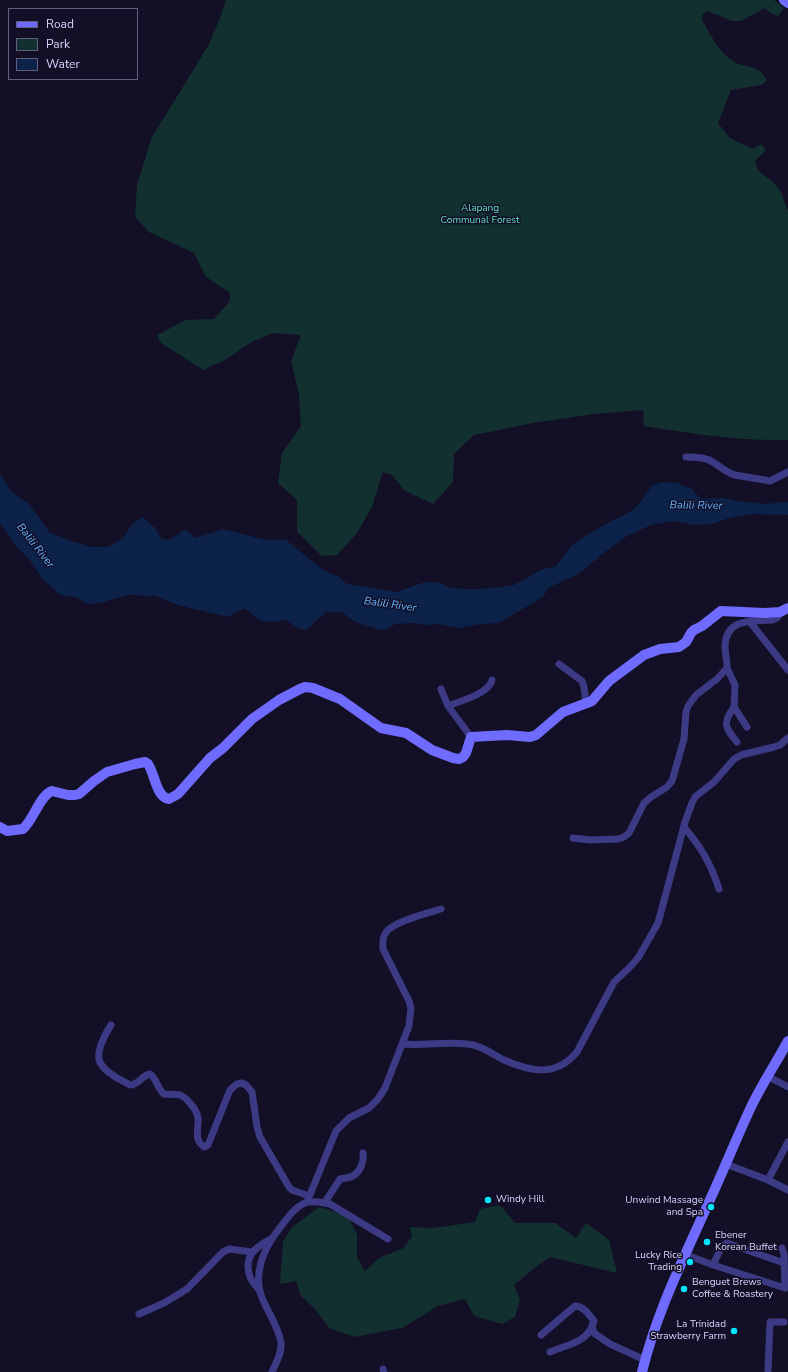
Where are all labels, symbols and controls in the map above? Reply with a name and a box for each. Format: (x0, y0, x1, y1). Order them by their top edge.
legend (8, 8, 138, 80)
text: Road (46, 16, 74, 32)
text: Park (46, 36, 70, 52)
text: Water (46, 56, 80, 72)
park label: Alapang Communal Forest (440, 203, 520, 226)
water label: Balili River (669, 499, 723, 513)
water label: Balili River (13, 521, 57, 571)
water label: Balili River (363, 595, 417, 615)
place label: Windy Hill (496, 1194, 544, 1206)
marker: Windy Hill (483, 1195, 493, 1205)
place label: Unwind Massage and Spa (625, 1195, 703, 1218)
marker: Unwind Massage and Spa (706, 1202, 716, 1212)
place label: Ebener Korean Buffet (715, 1230, 777, 1254)
marker: Ebener Korean Buffet (702, 1237, 712, 1247)
place label: Lucky Rice Trading (635, 1250, 682, 1274)
marker: Lucky Rice Trading (685, 1257, 695, 1267)
place label: Benguet Brews Coffee & Roastery (692, 1277, 773, 1300)
marker: Benguet Brews Coffee & Roastery (679, 1284, 689, 1294)
place label: La Trinidad Strawberry Farm (650, 1319, 726, 1342)
marker: La Trinidad Strawberry Farm (729, 1326, 739, 1336)

